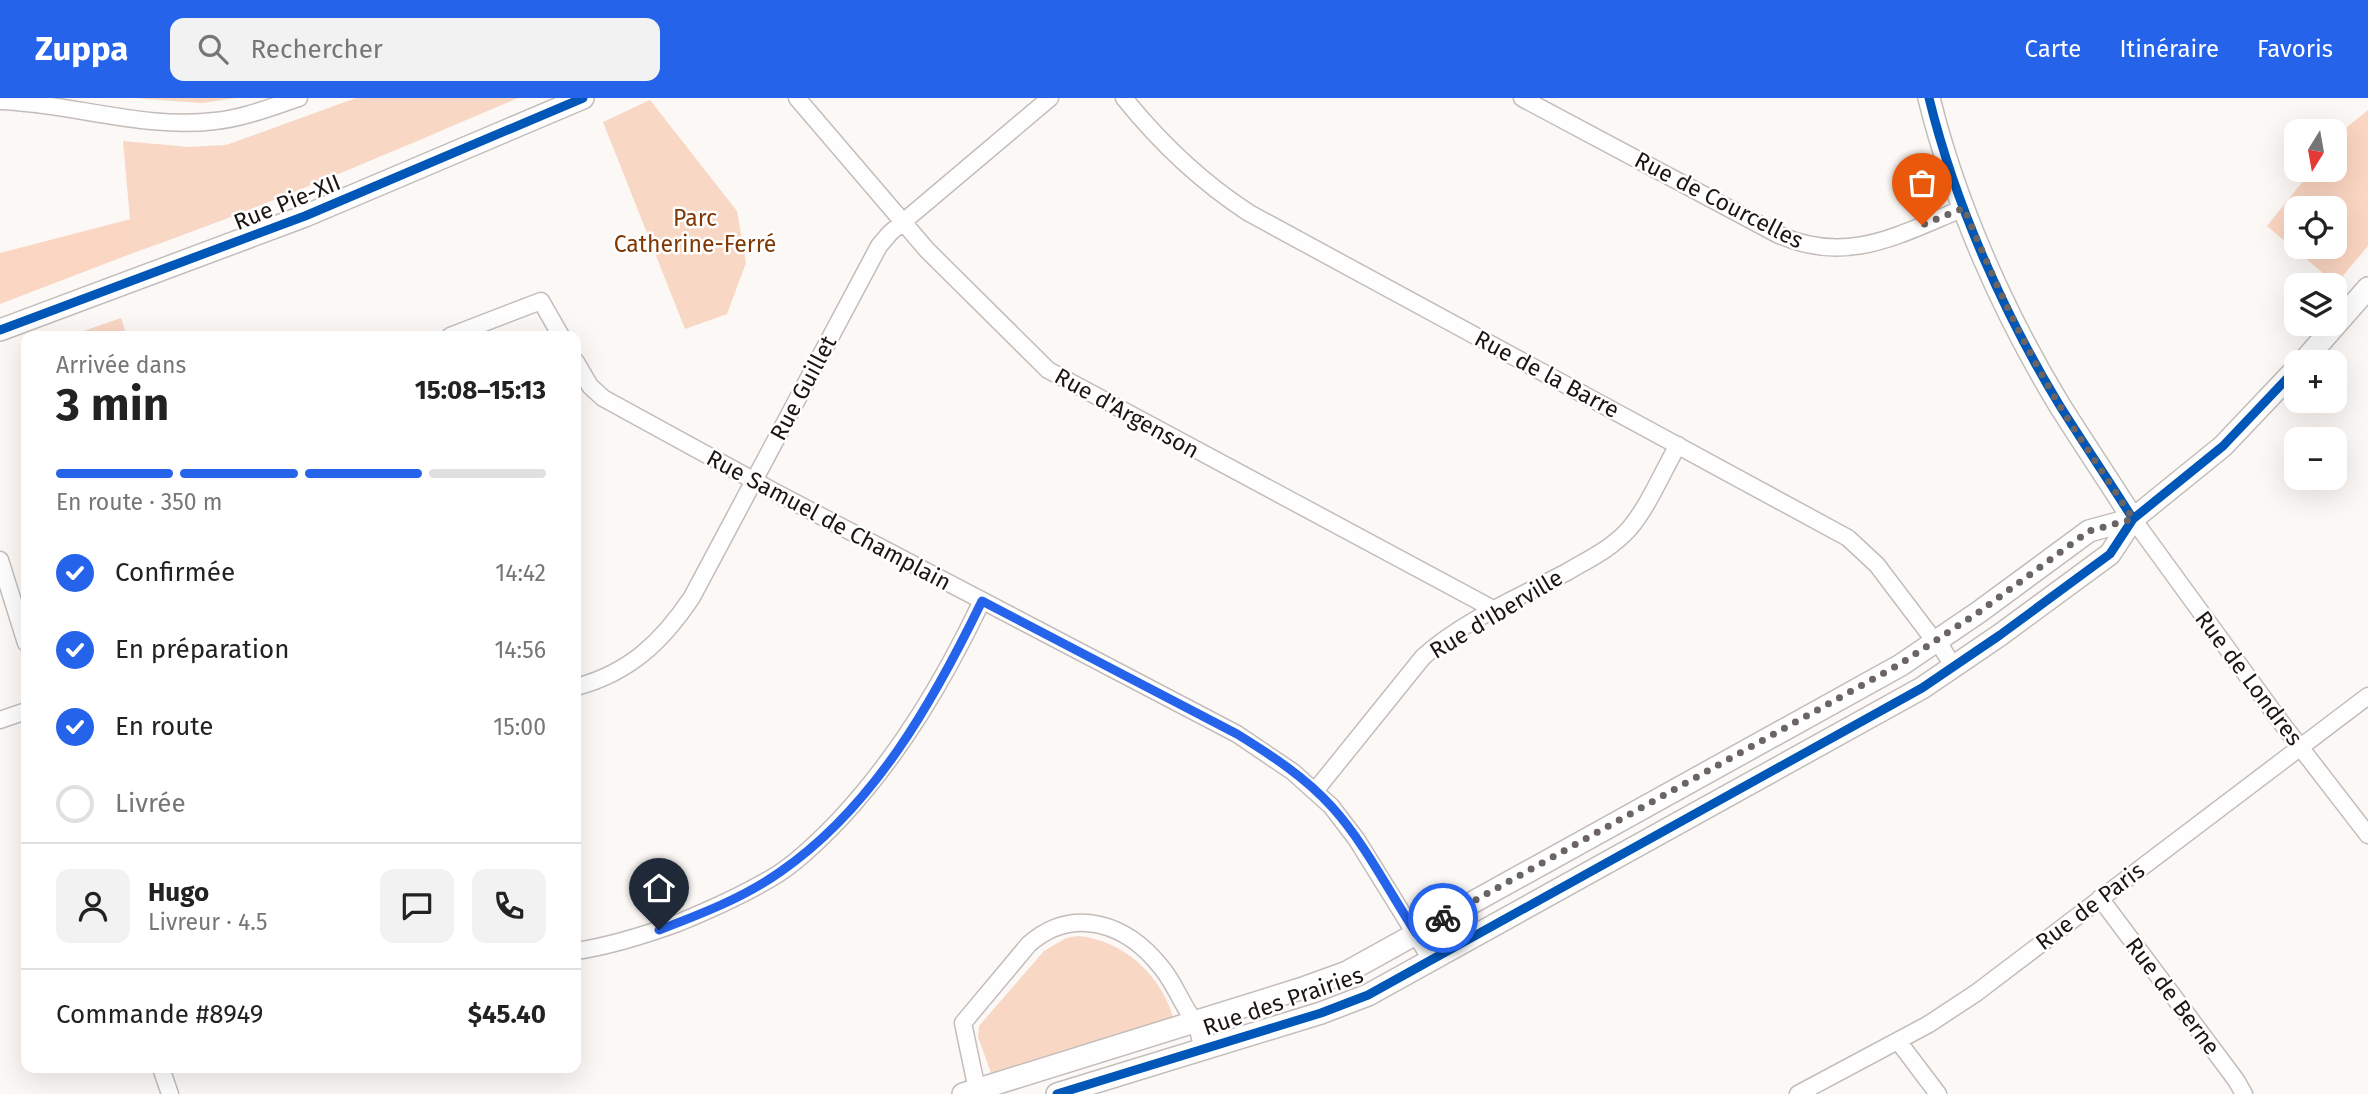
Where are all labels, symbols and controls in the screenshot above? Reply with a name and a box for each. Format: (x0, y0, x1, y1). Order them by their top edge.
search box (170, 18, 660, 81)
text: Zuppa (35, 29, 128, 69)
icon: search (194, 30, 232, 68)
text: Rechercher (250, 34, 383, 65)
text: Carte (2025, 35, 2081, 63)
text: Itinéraire (2119, 35, 2219, 63)
text: Favoris (2257, 35, 2333, 63)
north arrow (2284, 119, 2347, 182)
map controls (2284, 119, 2347, 490)
street label: Rue de Courcelles (1630, 145, 1808, 255)
pin (1892, 153, 1952, 225)
icon: bag (1903, 164, 1941, 202)
street label: Rue Pie-XII (229, 168, 345, 236)
button: locate (2284, 196, 2347, 259)
park label: Parc Catherine-Ferré (614, 204, 776, 258)
button: layers (2284, 273, 2347, 336)
street label: Rue de la Barre (1470, 324, 1624, 424)
street label: Rue Guillet (764, 330, 843, 445)
button: + (2284, 350, 2347, 413)
text: Arrivée dans (56, 351, 186, 379)
street label: Rue d'Argenson (1050, 362, 1204, 464)
text: 15:08–15:13 (415, 375, 546, 406)
text: 3 min (56, 377, 169, 432)
button: − (2284, 427, 2347, 490)
street label: Rue Samuel de Champlain (702, 444, 956, 596)
text: En route · 350 m (56, 488, 223, 516)
icon: check (56, 554, 94, 592)
text: Confirmée (115, 557, 235, 588)
text: 14:42 (495, 559, 546, 587)
street label: Rue d'Iberville (1424, 563, 1568, 665)
street label: Rue de Londres (2189, 605, 2309, 751)
icon: check (56, 631, 94, 669)
text: En préparation (115, 634, 289, 665)
text: 14:56 (494, 636, 546, 664)
icon: check (56, 708, 94, 746)
text: En route (115, 711, 214, 742)
text: 15:00 (493, 713, 546, 741)
text: Livrée (115, 788, 186, 819)
street label: Rue de Paris (2030, 856, 2150, 956)
pin (629, 858, 689, 930)
button: person (56, 869, 130, 943)
button: chat (380, 869, 454, 943)
button: phone (472, 869, 546, 943)
icon: home (640, 869, 678, 907)
text: Hugo (148, 877, 209, 908)
courier (1408, 883, 1478, 953)
icon: bike (1424, 899, 1462, 937)
text: Livreur · 4.5 (148, 908, 267, 936)
street label: Rue de Berne (2120, 932, 2226, 1060)
street label: Rue des Prairies (1199, 960, 1367, 1042)
text: Commande #8949 (56, 999, 263, 1030)
text: $45.40 (468, 999, 546, 1030)

